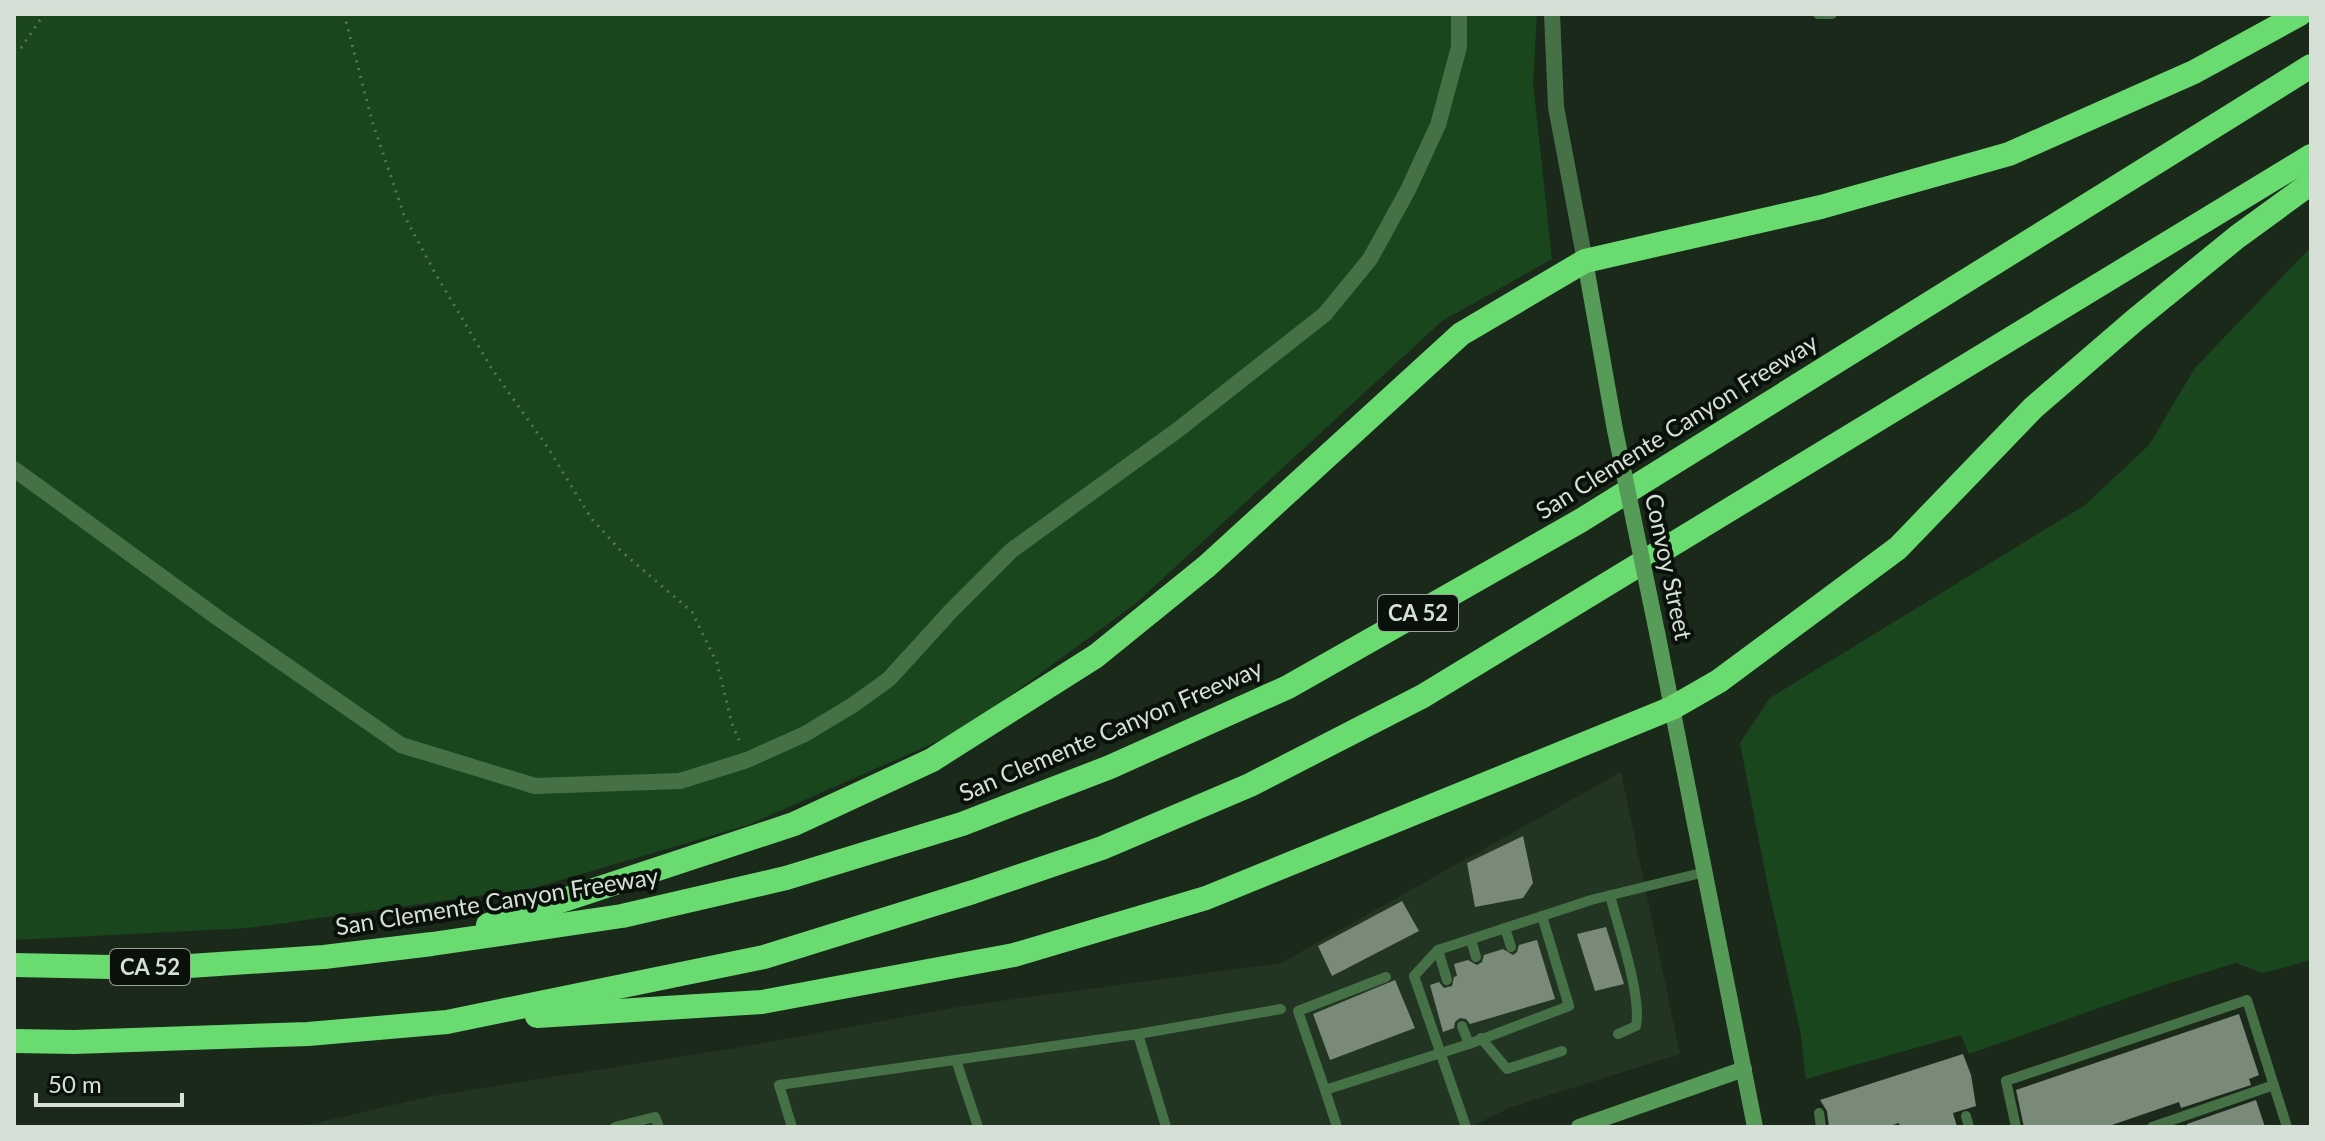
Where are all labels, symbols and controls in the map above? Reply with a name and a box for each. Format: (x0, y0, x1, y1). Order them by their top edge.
street label: San Clemente Canyon Freeway (1530, 327, 1823, 525)
street label: Convoy Street (1640, 491, 1699, 643)
road number: CA 52 (1378, 595, 1458, 631)
street label: San Clemente Canyon Freeway (954, 652, 1267, 807)
street label: San Clemente Canyon Freeway (333, 861, 661, 940)
road number: CA 52 (110, 949, 190, 985)
scale bar (36, 1057, 182, 1107)
text: 50 m (48, 1069, 102, 1098)

